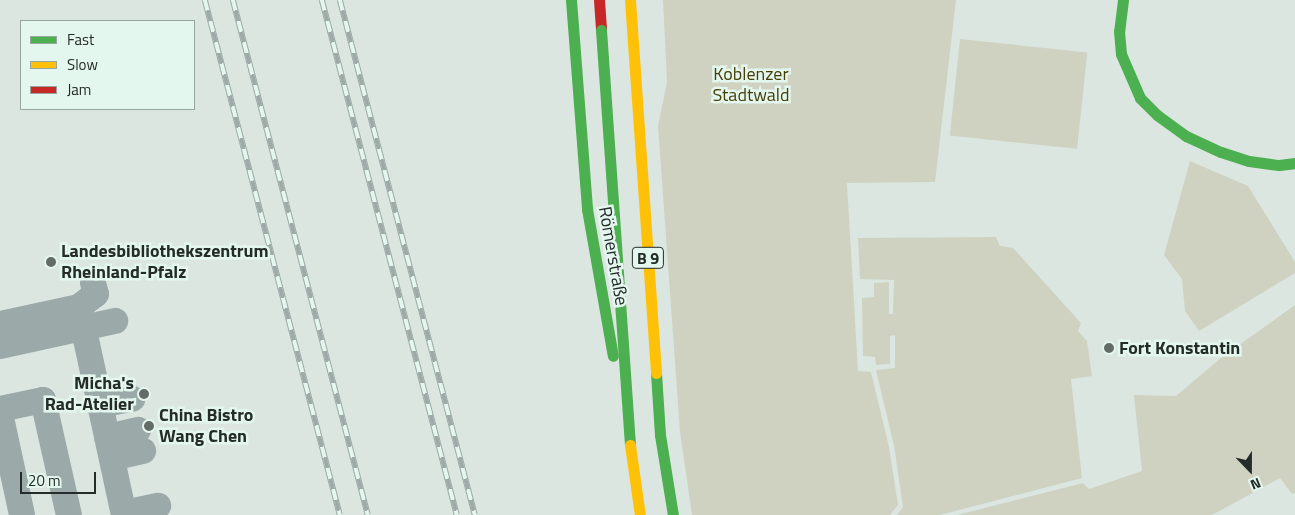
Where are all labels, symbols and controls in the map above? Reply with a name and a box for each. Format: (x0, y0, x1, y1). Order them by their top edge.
legend (20, 20, 195, 110)
text: Fast (67, 28, 94, 51)
text: Slow (67, 53, 98, 76)
park label: Koblenzer Stadtwald (712, 64, 790, 106)
text: Jam (67, 78, 91, 101)
street label: Römerstraße (594, 205, 632, 307)
place label: Landesbibliothekszentrum Rheinland-Pfalz (61, 241, 269, 284)
road number: B 9 (632, 244, 664, 272)
marker: Landesbibliothekszentrum Rheinland-Pfalz (45, 256, 57, 268)
place label: Fort Konstantin (1119, 337, 1240, 359)
marker: Fort Konstantin (1103, 342, 1115, 354)
place label: Micha's Rad-Atelier (45, 373, 134, 416)
marker: Micha's Rad-Atelier (138, 388, 150, 400)
place label: China Bistro Wang Chen (159, 405, 253, 448)
marker: China Bistro Wang Chen (143, 420, 155, 432)
north arrow (1225, 445, 1275, 495)
scale bar (22, 462, 99, 494)
text: 20 m (28, 469, 61, 492)
text: N (1247, 473, 1264, 496)

